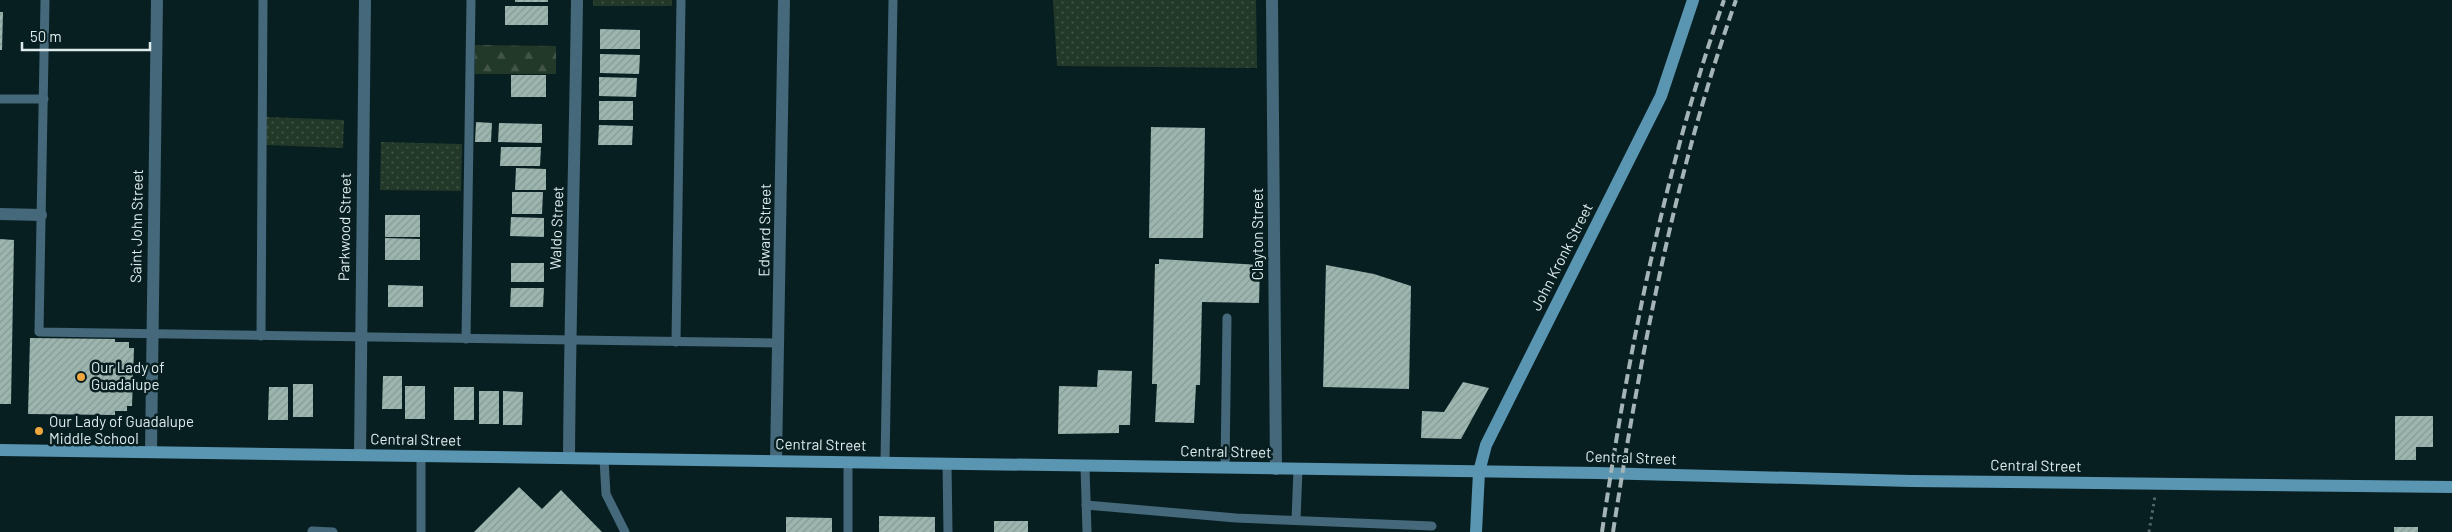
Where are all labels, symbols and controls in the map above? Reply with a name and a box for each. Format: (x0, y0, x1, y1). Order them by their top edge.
scale bar (22, 20, 150, 52)
text: 50 m (30, 27, 62, 45)
street label: Saint John Street (126, 169, 146, 283)
street label: Parkwood Street (334, 173, 354, 281)
street label: Edward Street (754, 183, 774, 277)
street label: Waldo Street (546, 186, 566, 270)
street label: Clayton Street (1248, 188, 1266, 280)
street label: John Kronk Street (1526, 200, 1596, 313)
place label: Our Lady of Guadalupe (91, 358, 165, 393)
marker: Our Lady of Guadalupe (75, 371, 87, 383)
place label: Our Lady of Guadalupe Middle School (49, 412, 194, 447)
marker: Our Lady of Guadalupe Middle School (33, 425, 45, 437)
street label: Central Street (370, 429, 462, 449)
street label: Central Street (775, 434, 867, 454)
street label: Central Street (1180, 441, 1272, 461)
street label: Central Street (1585, 446, 1677, 468)
street label: Central Street (1990, 455, 2082, 475)

